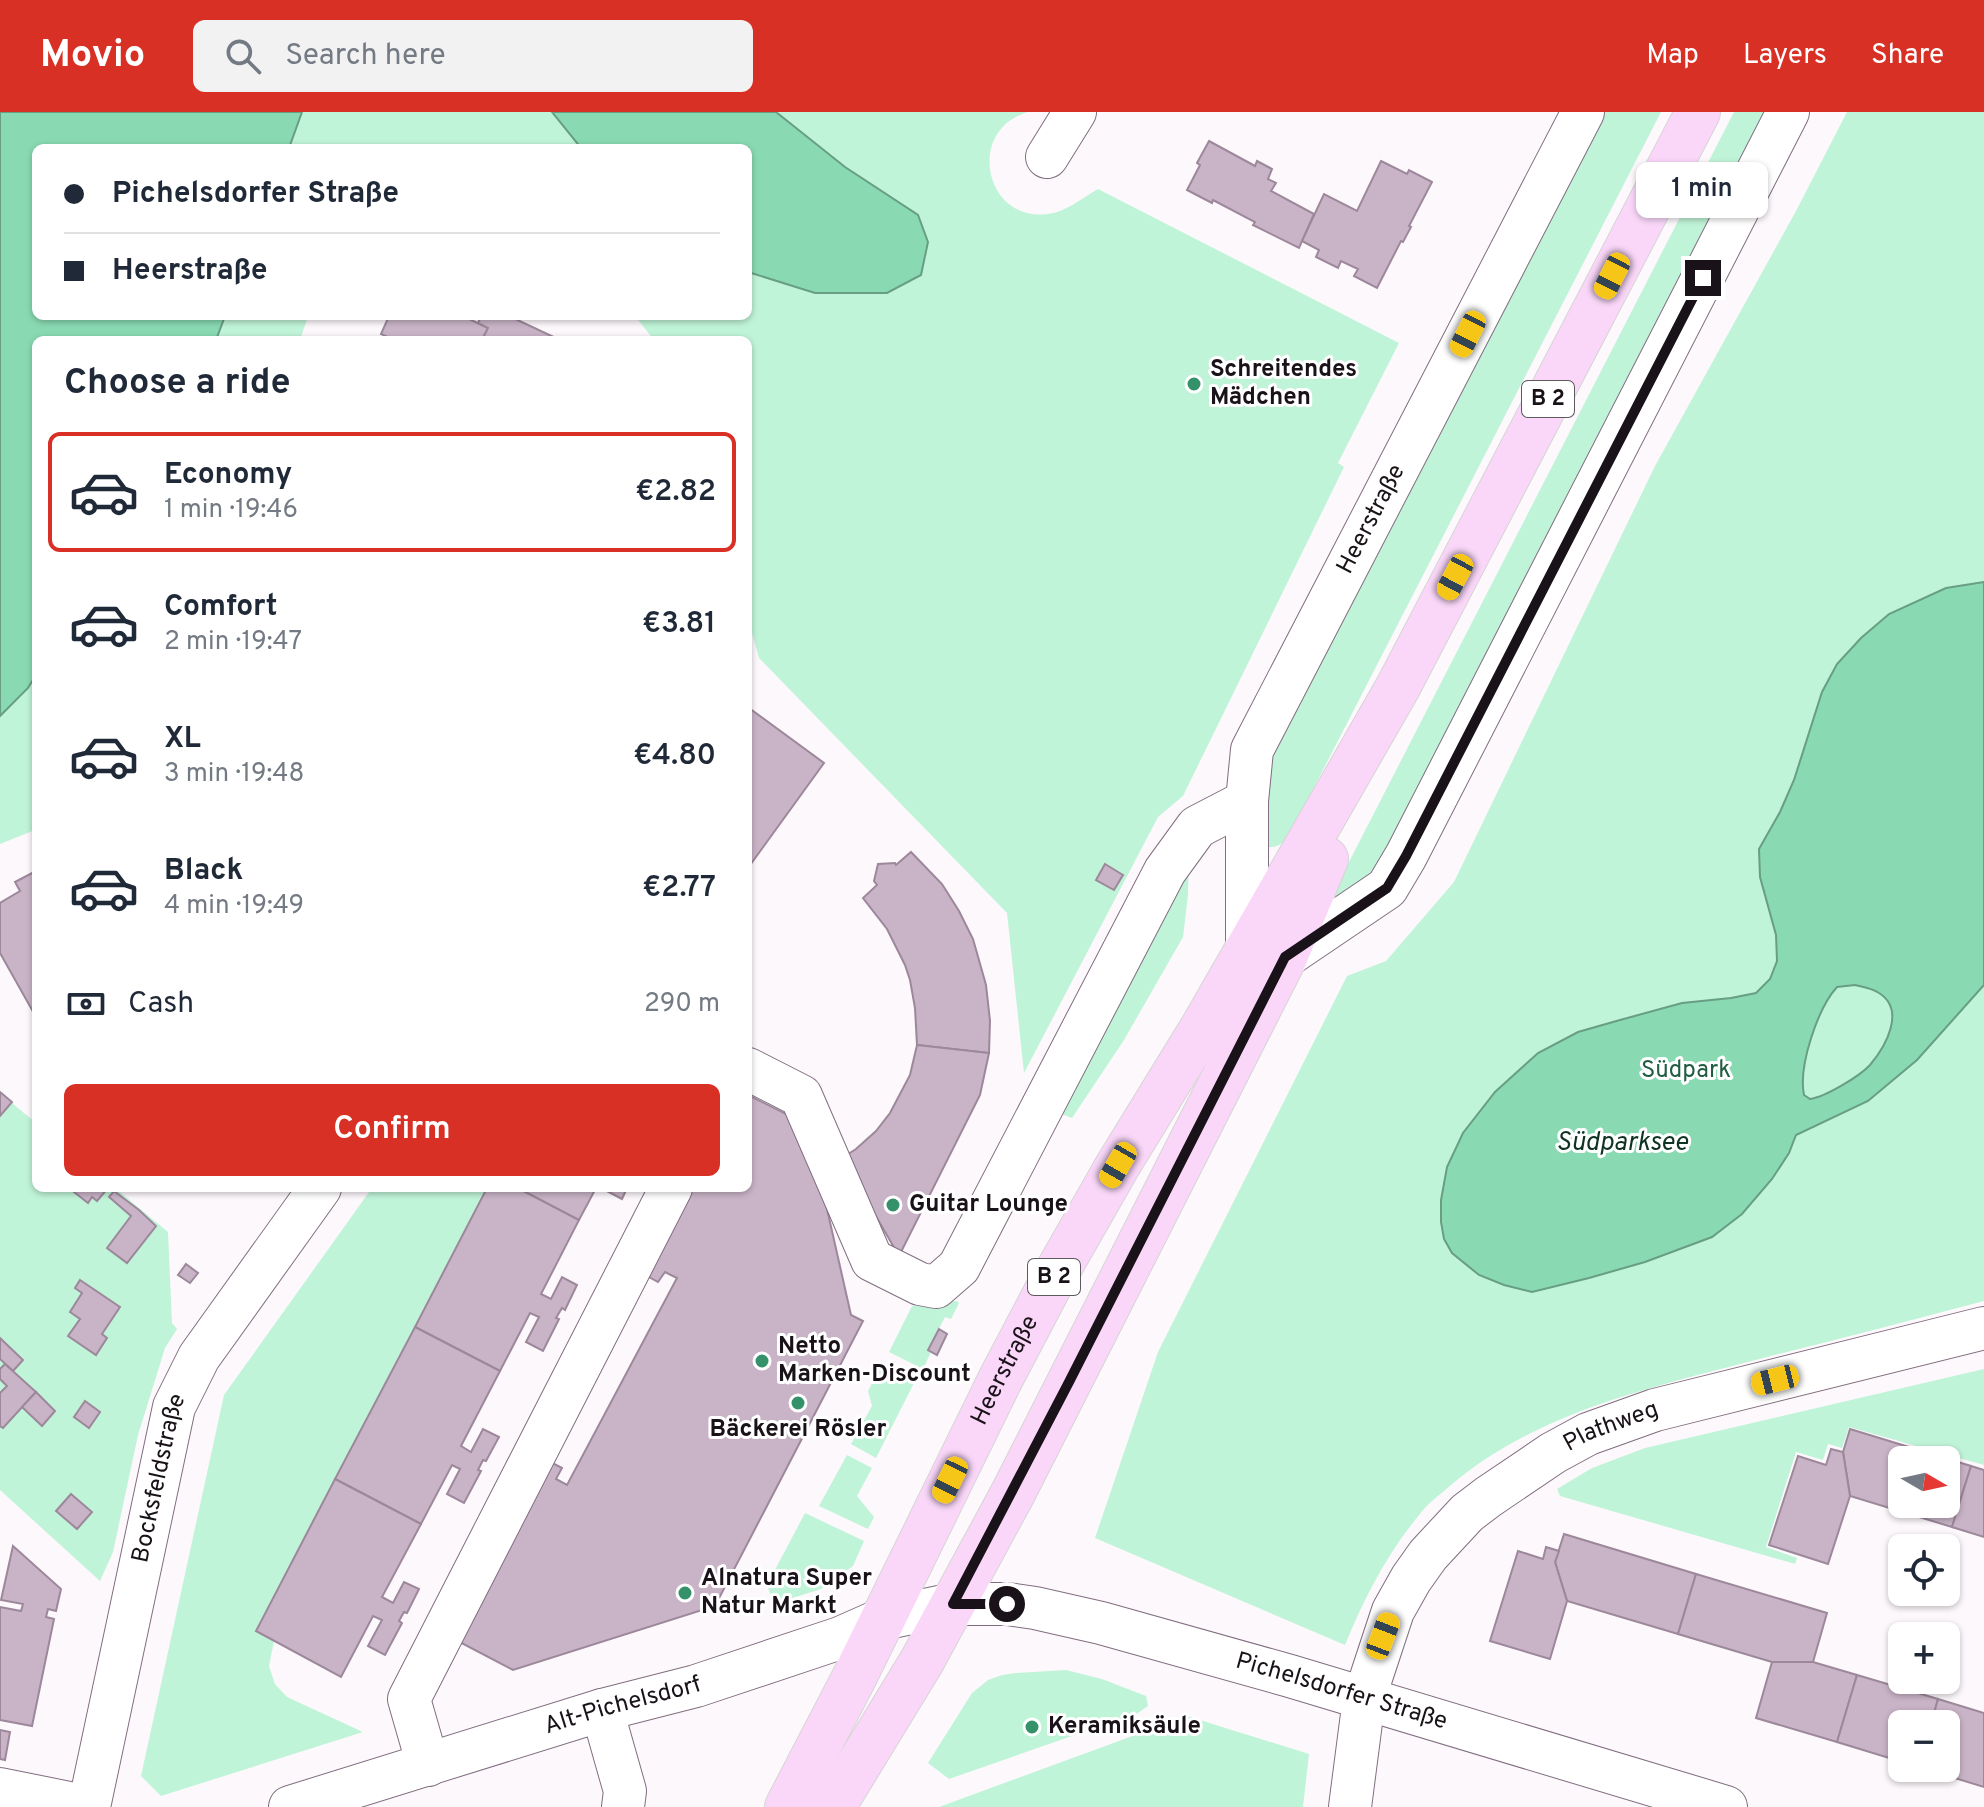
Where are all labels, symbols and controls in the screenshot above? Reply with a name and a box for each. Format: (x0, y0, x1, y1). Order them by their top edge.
search box (193, 20, 753, 92)
text: Movio (40, 32, 145, 81)
icon: search (221, 34, 265, 78)
text: Search here (285, 38, 446, 75)
text: Map (1646, 38, 1699, 74)
text: Layers (1743, 38, 1827, 74)
text: Share (1871, 38, 1944, 74)
callout: 1 min (1637, 162, 1769, 218)
text: 1 min (1671, 173, 1733, 206)
text: Pichelsdorfer Straße (112, 176, 399, 213)
car (1590, 249, 1634, 303)
text: Heerstraße (112, 253, 267, 290)
route end (1685, 260, 1721, 296)
car (1446, 307, 1490, 361)
place label: Schreitendes Mädchen (1210, 355, 1357, 413)
text: Choose a ride (64, 361, 290, 407)
marker: Schreitendes Mädchen (1185, 375, 1203, 393)
road number: B 2 (1522, 381, 1574, 417)
icon: car (68, 456, 140, 528)
text: Economy (164, 457, 292, 494)
street label: Heerstraße (1331, 460, 1412, 579)
text: €2.82 (635, 474, 716, 511)
text: 1 min · 19:46 (164, 494, 298, 527)
car (1433, 550, 1477, 604)
icon: car (68, 588, 140, 660)
text: Comfort (164, 589, 277, 626)
text: €3.81 (642, 606, 716, 643)
text: 2 min · 19:47 (164, 626, 302, 659)
icon: car (68, 720, 140, 792)
text: XL (164, 721, 201, 758)
text: €4.80 (633, 738, 716, 775)
text: 3 min · 19:48 (164, 758, 304, 791)
icon: car (68, 852, 140, 924)
text: Black (164, 853, 243, 890)
text: €2.77 (642, 870, 716, 907)
text: 4 min · 19:49 (164, 890, 304, 923)
icon: cash (64, 982, 108, 1026)
text: Cash (128, 986, 194, 1023)
text: 290 m (644, 988, 720, 1021)
park label: Südpark (1641, 1056, 1731, 1086)
button: Confirm (64, 1084, 720, 1176)
water label: Südparksee (1556, 1127, 1689, 1160)
car (1096, 1138, 1140, 1192)
place label: Guitar Lounge (909, 1190, 1068, 1220)
marker: Guitar Lounge (884, 1196, 902, 1214)
road number: B 2 (1028, 1259, 1080, 1295)
street label: Heerstraße (965, 1311, 1046, 1430)
place label: Netto Marken-Discount (778, 1332, 971, 1390)
marker: Netto Marken-Discount (753, 1352, 771, 1370)
car (1749, 1363, 1801, 1397)
street label: Bocksfeldstraße (126, 1389, 193, 1566)
marker: Bäckerei Rösler (789, 1394, 807, 1412)
street label: Plathweg (1559, 1395, 1663, 1459)
place label: Bäckerei Rösler (710, 1415, 886, 1445)
north arrow (1888, 1446, 1960, 1518)
map controls (1888, 1446, 1960, 1782)
car (929, 1453, 971, 1507)
button: locate (1888, 1534, 1960, 1606)
place label: Alnatura Super Natur Markt (701, 1564, 872, 1622)
marker: Alnatura Super Natur Markt (676, 1584, 694, 1602)
route start (989, 1586, 1025, 1622)
car (1363, 1609, 1403, 1663)
button: + (1888, 1622, 1960, 1694)
street label: Pichelsdorfer Straße (1232, 1646, 1451, 1737)
street label: Alt-Pichelsdorf (541, 1670, 706, 1742)
button: − (1888, 1710, 1960, 1782)
place label: Keramiksäule (1048, 1712, 1201, 1742)
marker: Keramiksäule (1023, 1718, 1041, 1736)

